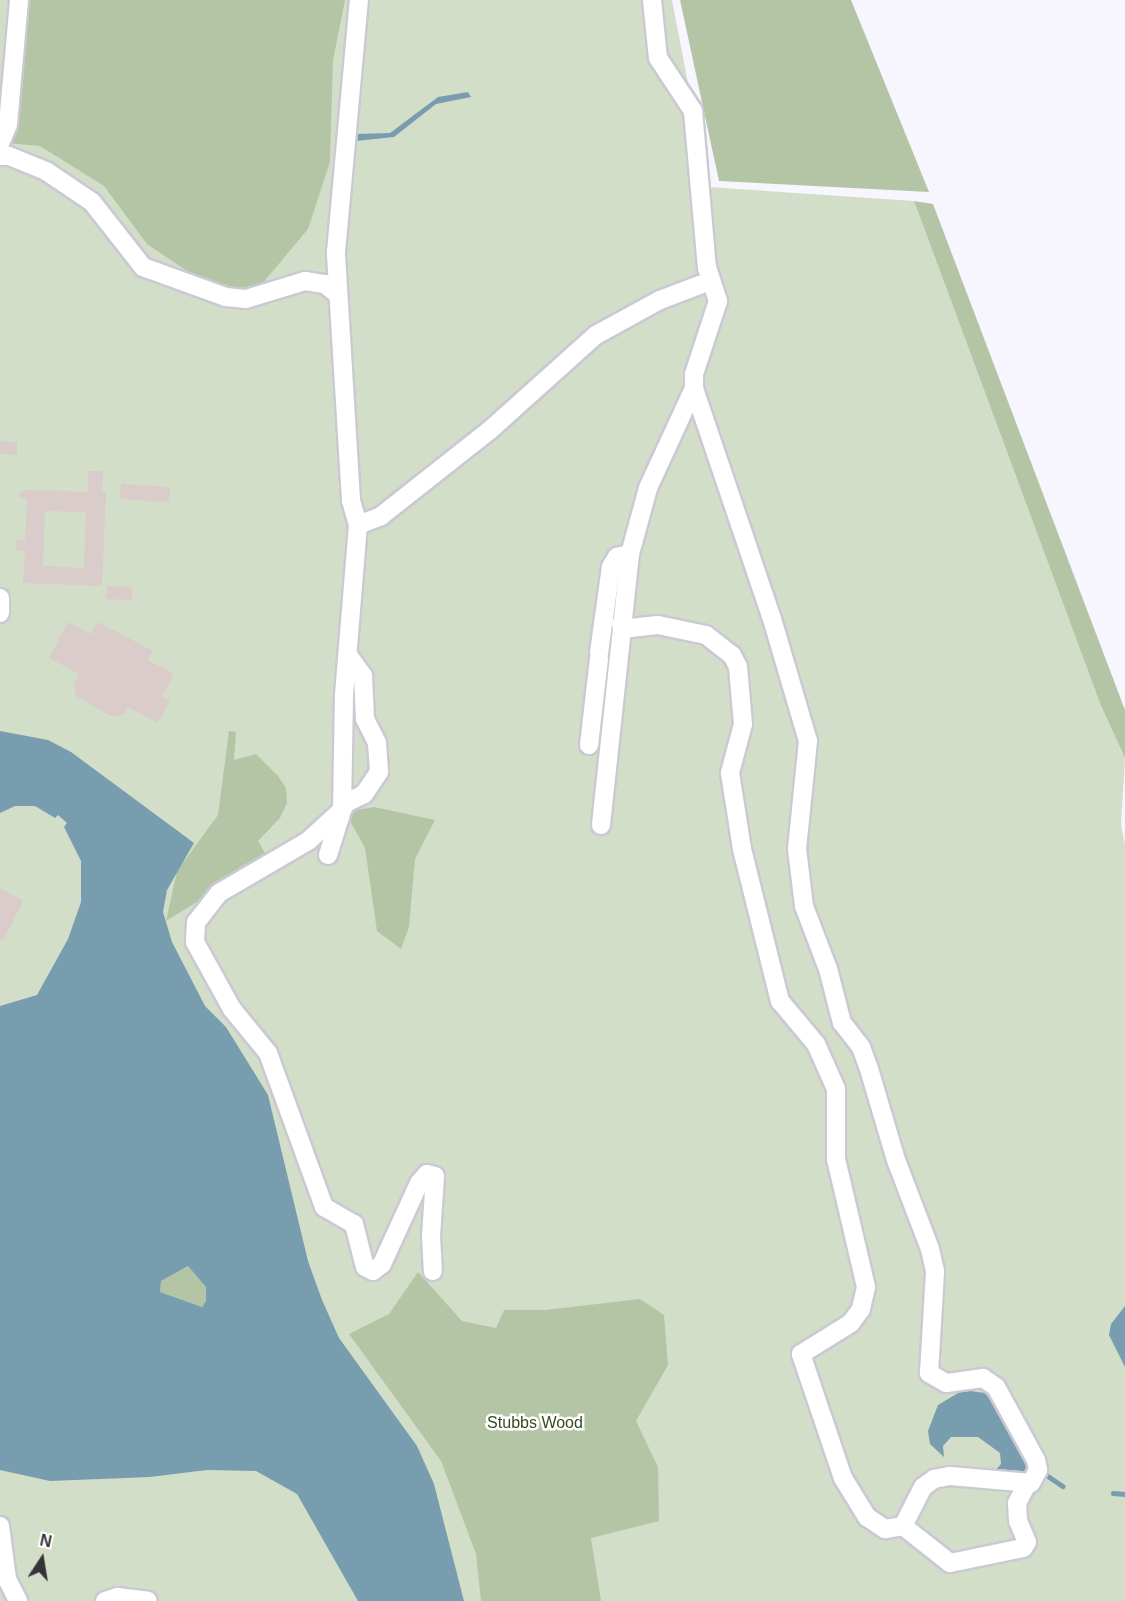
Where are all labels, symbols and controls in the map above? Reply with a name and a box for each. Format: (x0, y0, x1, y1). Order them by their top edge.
park label: Stubbs Wood (487, 1413, 583, 1433)
north arrow (12, 1529, 72, 1589)
text: N (38, 1531, 53, 1550)

